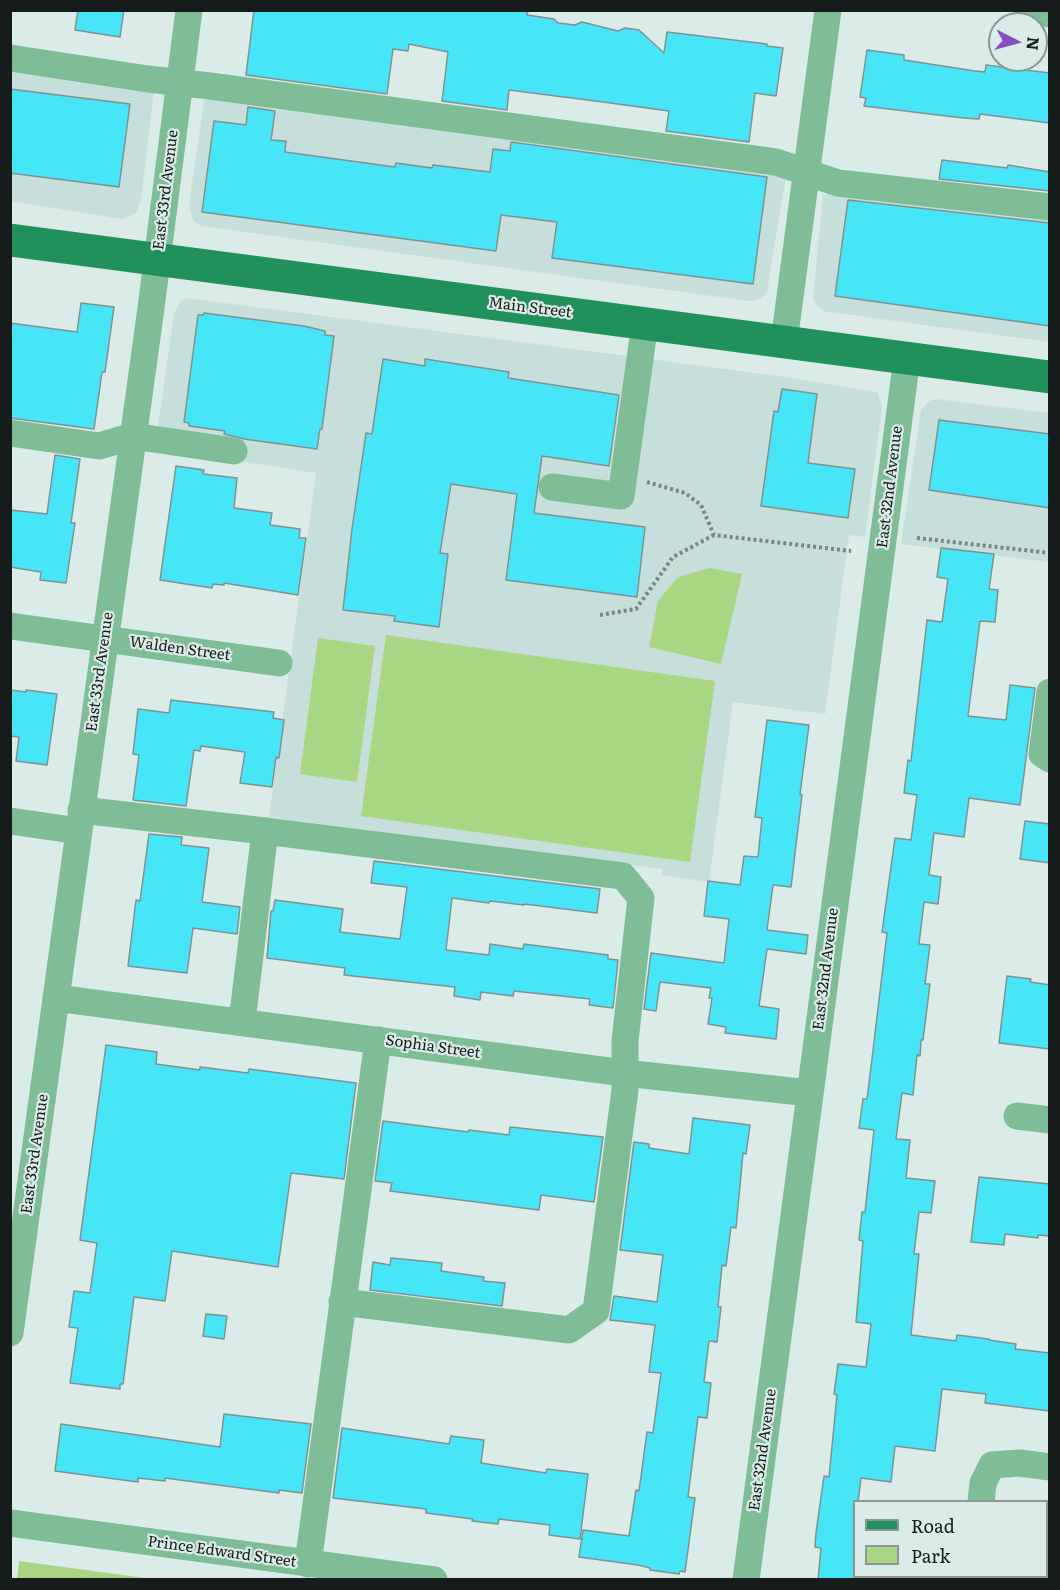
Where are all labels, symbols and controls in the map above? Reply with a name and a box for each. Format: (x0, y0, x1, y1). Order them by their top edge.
north arrow (988, 12, 1048, 72)
text: N (1021, 36, 1047, 52)
street label: East 33rd Avenue (150, 129, 182, 251)
street label: Main Street (487, 294, 573, 322)
street label: East 32nd Avenue (874, 425, 906, 549)
street label: East 33rd Avenue (83, 611, 117, 733)
street label: Walden Street (128, 633, 232, 665)
street label: East 32nd Avenue (810, 907, 842, 1031)
street label: Sophia Street (384, 1031, 482, 1063)
street label: East 33rd Avenue (18, 1093, 52, 1215)
street label: East 32nd Avenue (746, 1388, 780, 1512)
legend (853, 1500, 1048, 1578)
text: Road (911, 1512, 955, 1539)
street label: Prince Edward Street (146, 1533, 298, 1571)
text: Park (911, 1542, 950, 1569)

